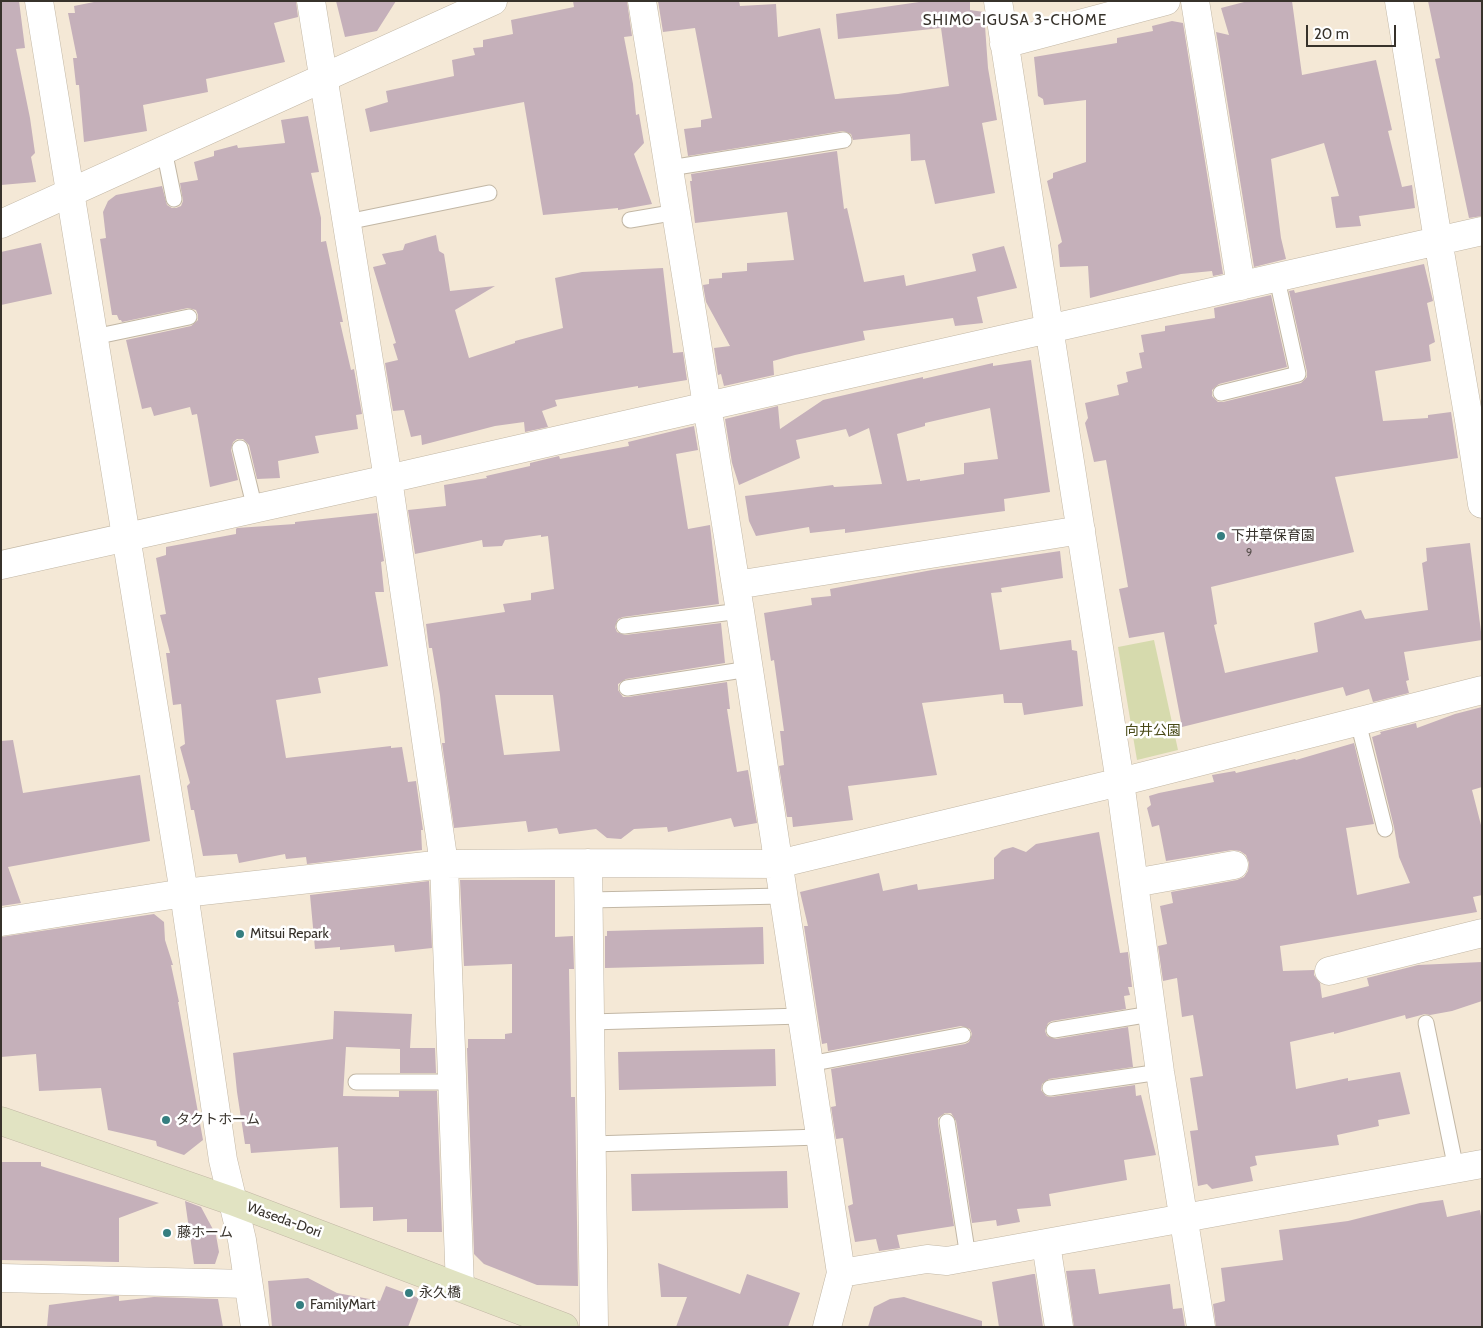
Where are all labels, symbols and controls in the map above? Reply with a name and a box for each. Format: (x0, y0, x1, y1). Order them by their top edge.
district label: SHIMO-IGUSA 3-CHOME (920, 12, 1110, 30)
scale bar (1308, 15, 1398, 47)
text: 20 m (1314, 25, 1349, 43)
place label: 下井草保育園 (1231, 528, 1315, 544)
marker: 下井草保育園 (1215, 530, 1227, 542)
house number: 9 (1246, 546, 1252, 560)
park label: 向井公園 (1125, 723, 1181, 739)
place label: Mitsui Repark (250, 926, 329, 942)
marker: Mitsui Repark (234, 928, 246, 940)
place label: タクトホーム (176, 1112, 260, 1128)
marker: タクトホーム (160, 1114, 172, 1126)
street label: Waseda-Dori (244, 1199, 324, 1241)
place label: 藤ホーム (177, 1225, 233, 1241)
marker: 藤ホーム (161, 1227, 173, 1239)
place label: 永久橋 (419, 1285, 461, 1301)
marker: 永久橋 (403, 1287, 415, 1299)
place label: FamilyMart (310, 1297, 376, 1313)
marker: FamilyMart (294, 1299, 306, 1311)

